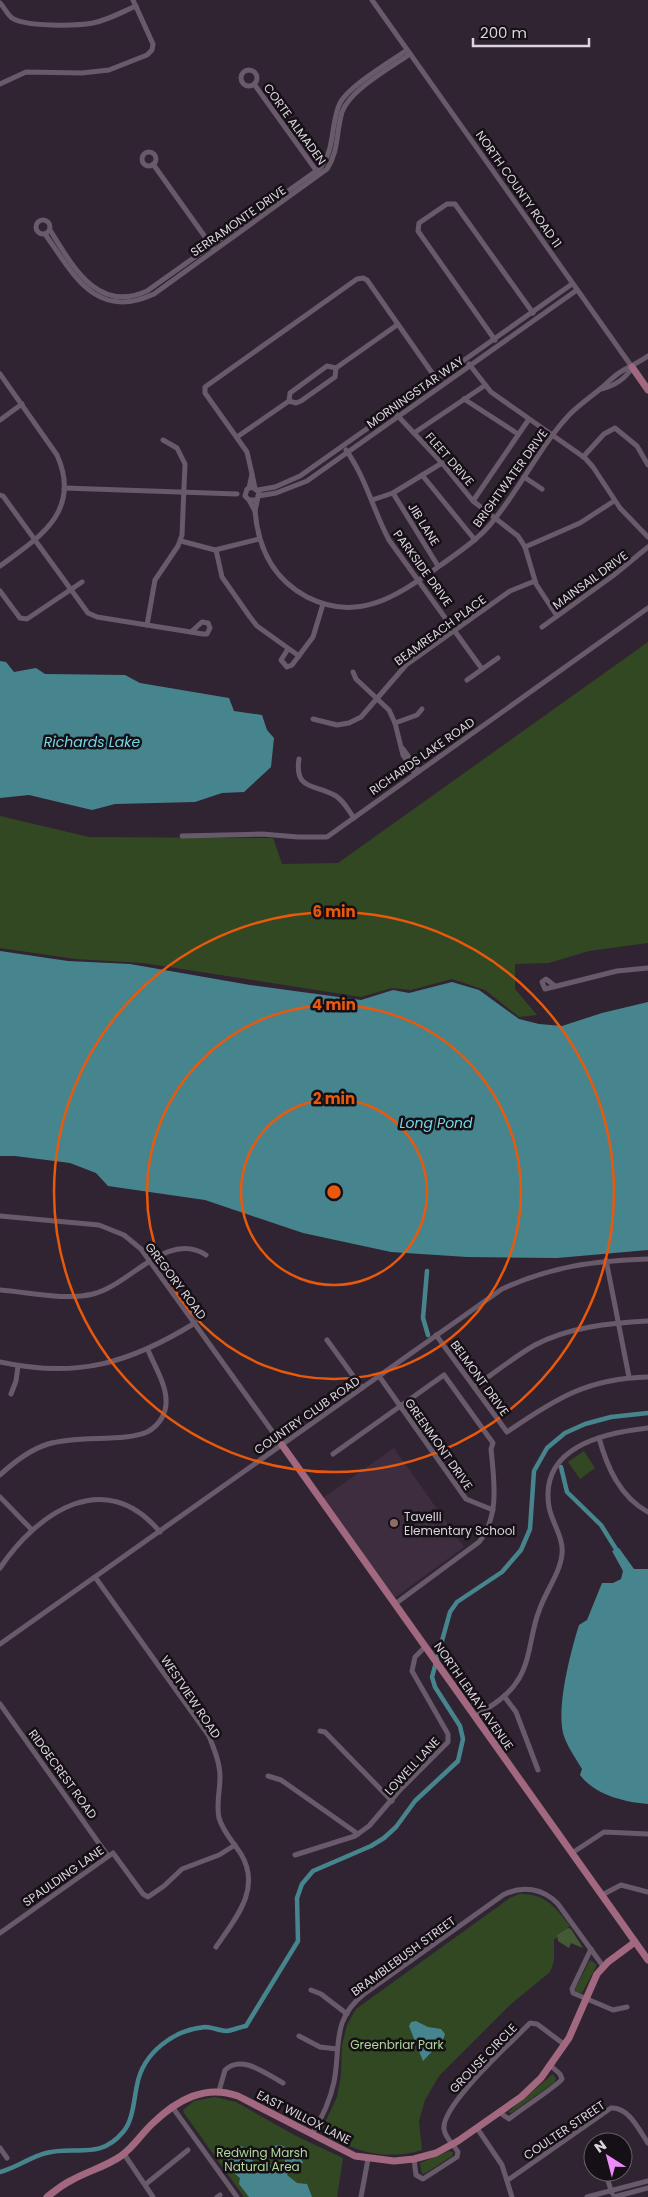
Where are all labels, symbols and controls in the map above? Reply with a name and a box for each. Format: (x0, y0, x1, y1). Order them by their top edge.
scale bar (473, 15, 589, 47)
text: 200 m (480, 22, 527, 43)
street label: CORTE ALMADEN (260, 80, 330, 168)
street label: NORTH COUNTY ROAD 11 (472, 127, 566, 251)
street label: SERRAMONTE DRIVE (187, 182, 289, 260)
street label: MORNINGSTAR WAY (363, 352, 467, 432)
street label: BRIGHTWATER DRIVE (469, 425, 551, 531)
street label: FLEET DRIVE (422, 428, 478, 490)
street label: JIB LANE (404, 499, 444, 549)
street label: PARKSIDE DRIVE (390, 526, 456, 610)
street label: MAINSAIL DRIVE (549, 547, 631, 613)
street label: BEAMREACH PLACE (391, 591, 489, 669)
street label: RICHARDS LAKE ROAD (366, 713, 478, 799)
water label: Richards Lake (44, 732, 141, 752)
text: 6 min (312, 901, 356, 922)
text: 4 min (312, 994, 356, 1015)
text: 2 min (313, 1088, 355, 1109)
water label: Long Pond (399, 1113, 473, 1133)
centre of rings (325, 1183, 343, 1201)
street label: GREGORY ROAD (141, 1239, 211, 1323)
street label: BELMONT DRIVE (447, 1337, 513, 1419)
street label: COUNTRY CLUB ROAD (251, 1372, 363, 1458)
street label: GREENMONT DRIVE (401, 1395, 477, 1493)
place label: Tavelli Elementary School (404, 1508, 515, 1539)
marker: Tavelli Elementary School (388, 1517, 400, 1529)
street label: NORTH LEMAY AVENUE (430, 1639, 518, 1753)
street label: WESTVIEW ROAD (157, 1652, 225, 1742)
street label: RIDGECREST ROAD (25, 1726, 101, 1822)
street label: LOWELL LANE (381, 1733, 443, 1799)
street label: SPAULDING LANE (19, 1842, 107, 1910)
street label: BRAMBLEBUSH STREET (347, 1912, 459, 2000)
street label: GROUSE CIRCLE (445, 2019, 521, 2097)
park label: Greenbriar Park (350, 2036, 445, 2053)
street label: EAST WILLOX LANE (254, 2086, 354, 2148)
street label: COULTER STREET (520, 2096, 608, 2164)
north arrow (583, 2132, 633, 2182)
text: N (590, 2135, 610, 2158)
park label: Redwing Marsh Natural Area (216, 2144, 308, 2175)

